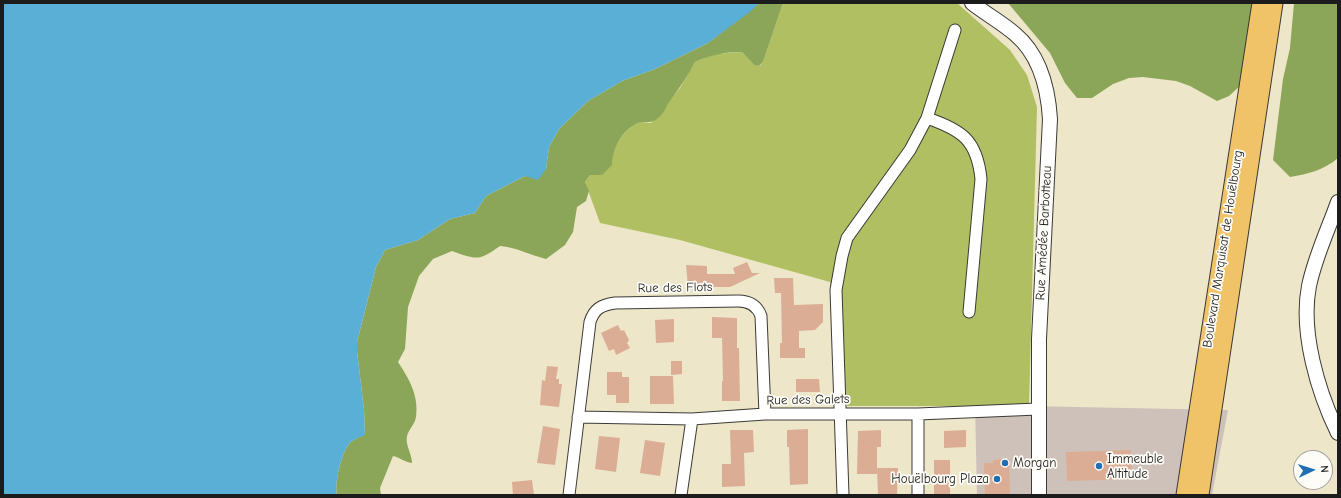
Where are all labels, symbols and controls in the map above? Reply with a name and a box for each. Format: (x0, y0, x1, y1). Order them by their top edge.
street label: Boulevard Marquisat de Houëlbourg (1200, 149, 1246, 349)
street label: Rue Amédée Barbotteau (1033, 165, 1055, 301)
street label: Rue des Flots (638, 280, 712, 296)
street label: Rue des Galets (766, 391, 850, 409)
north arrow (1293, 450, 1333, 490)
place label: Immeuble Altitude (1107, 451, 1163, 482)
place label: Morgan (1013, 455, 1056, 471)
marker: Morgan (1000, 458, 1010, 468)
marker: Immeuble Altitude (1094, 461, 1104, 471)
text: N (1318, 465, 1331, 473)
place label: Houëlbourg Plaza (891, 471, 989, 487)
marker: Houëlbourg Plaza (992, 474, 1002, 484)

